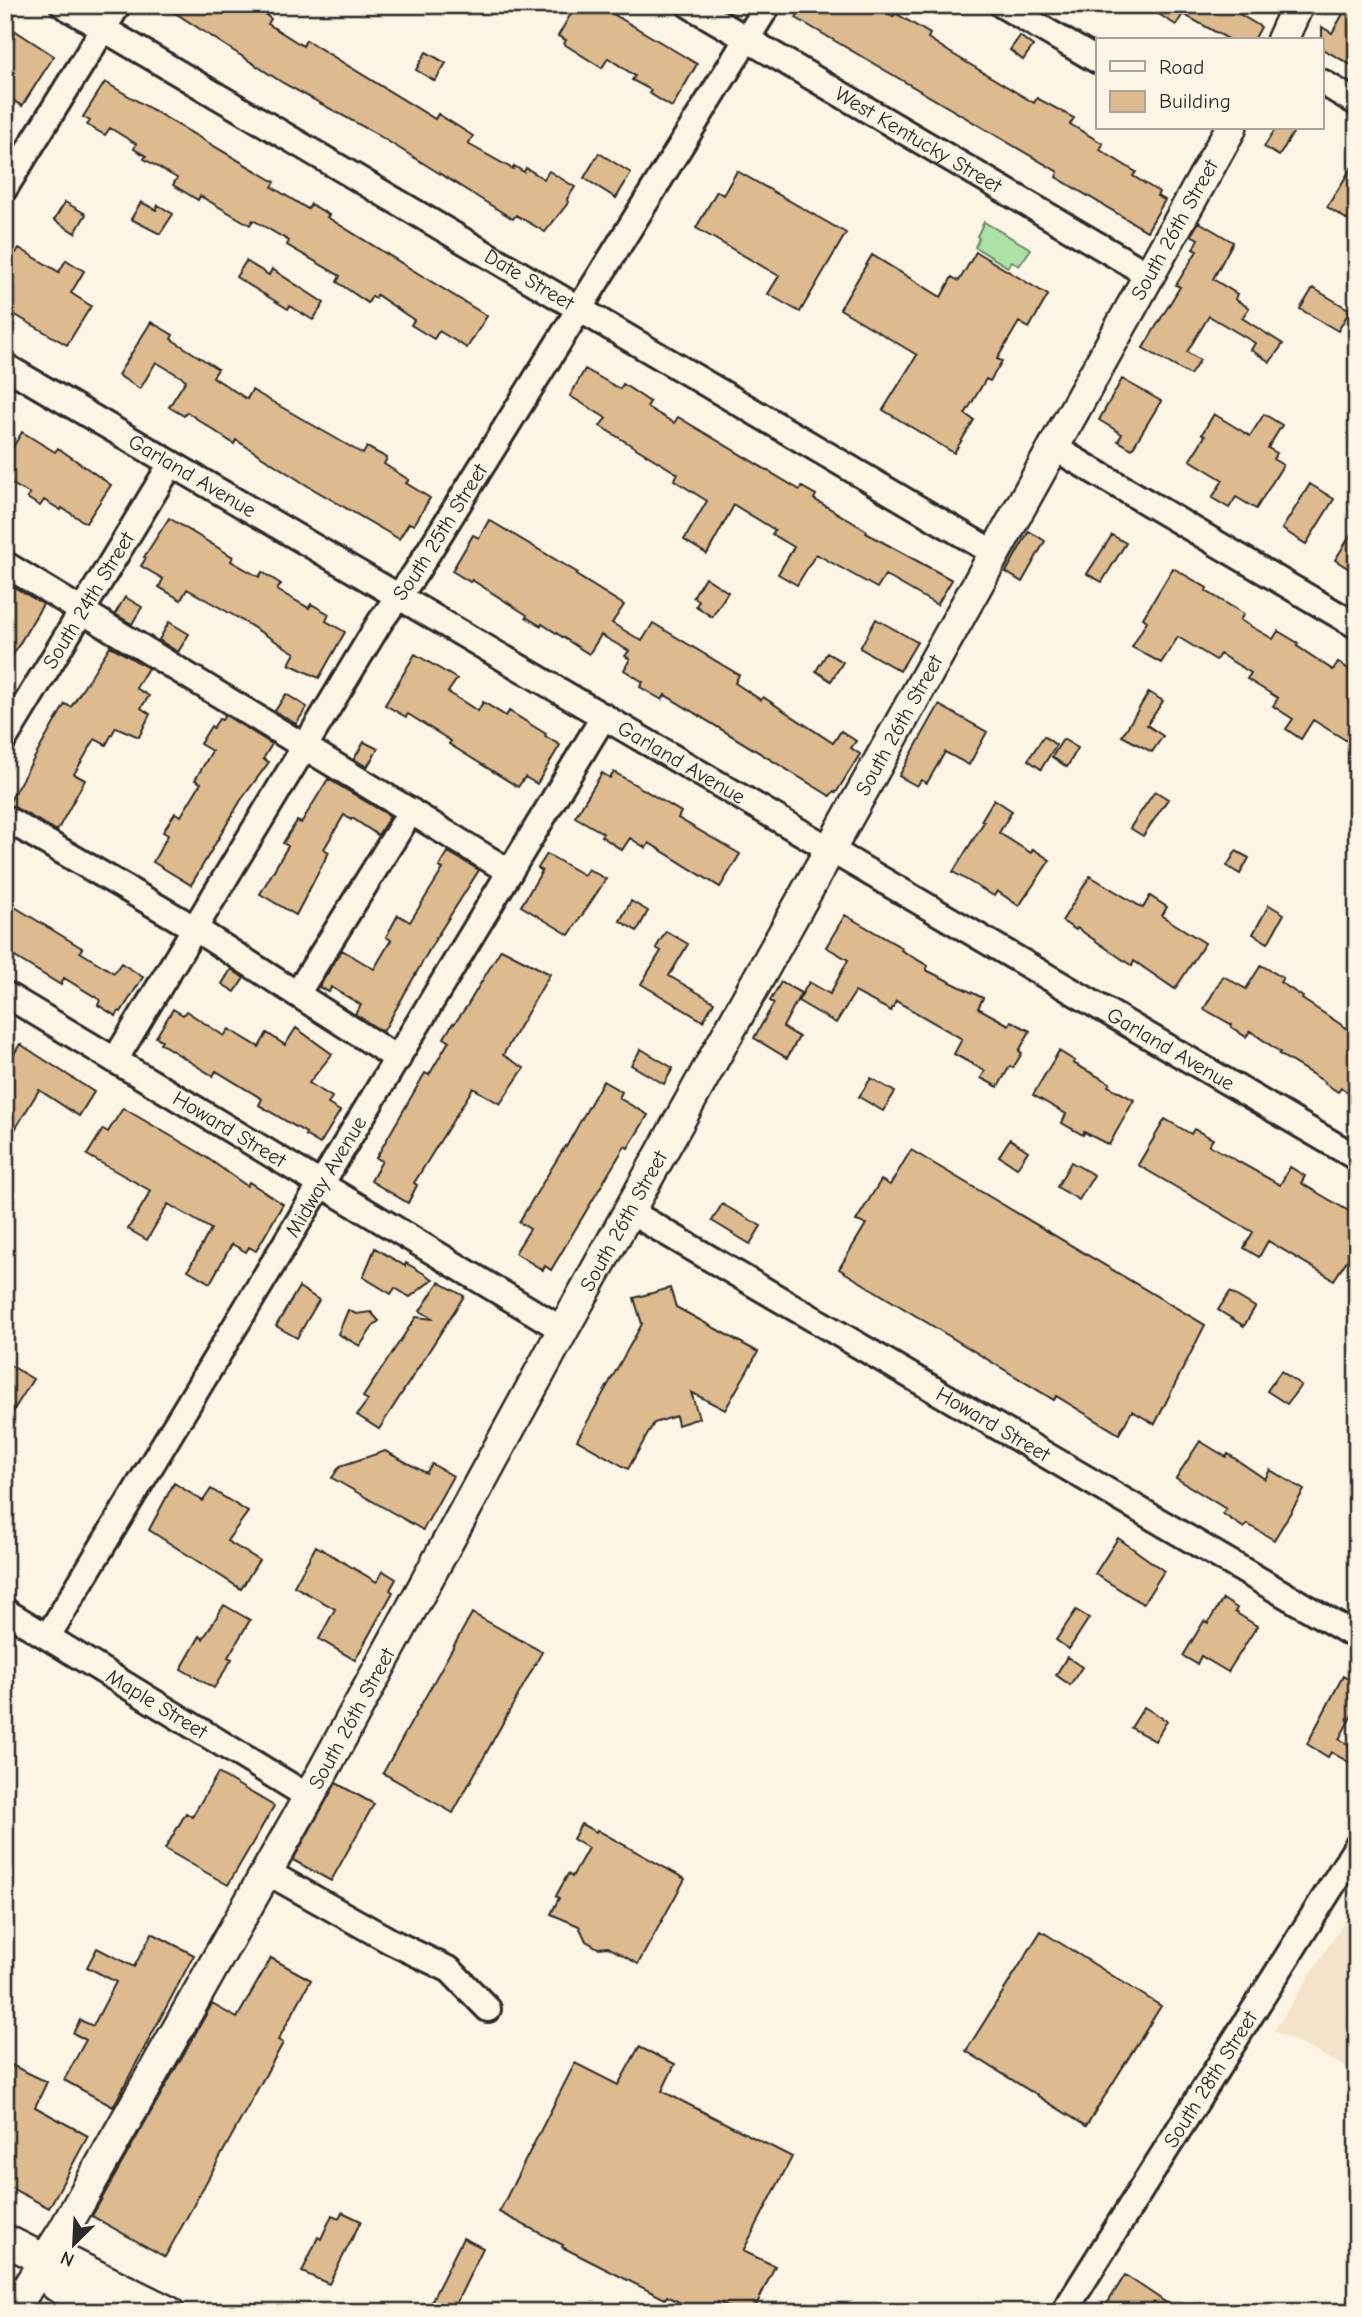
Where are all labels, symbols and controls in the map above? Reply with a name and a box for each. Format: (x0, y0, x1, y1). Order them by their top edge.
legend (1096, 38, 1324, 130)
text: Road (1159, 55, 1204, 79)
street label: West Kentucky Street (831, 81, 1007, 198)
text: Building (1159, 89, 1231, 113)
street label: South 26th Street (1126, 154, 1224, 304)
street label: Date Street (480, 244, 579, 316)
street label: Garland Avenue (124, 429, 260, 522)
street label: South 25th Street (388, 459, 493, 605)
street label: South 24th Street (38, 527, 140, 673)
street label: South 26th Street (850, 650, 948, 800)
street label: Garland Avenue (614, 716, 749, 809)
street label: Garland Avenue (1103, 1002, 1239, 1095)
street label: Howard Street (169, 1086, 291, 1173)
street label: Midway Avenue (280, 1112, 371, 1241)
street label: South 26th Street (575, 1146, 673, 1295)
street label: Howard Street (932, 1382, 1055, 1467)
street label: South 26th Street (304, 1643, 400, 1793)
street label: Maple Street (102, 1664, 213, 1745)
street label: South 28th Street (1159, 2006, 1263, 2152)
north arrow (38, 2208, 108, 2278)
text: N (57, 2246, 78, 2271)

